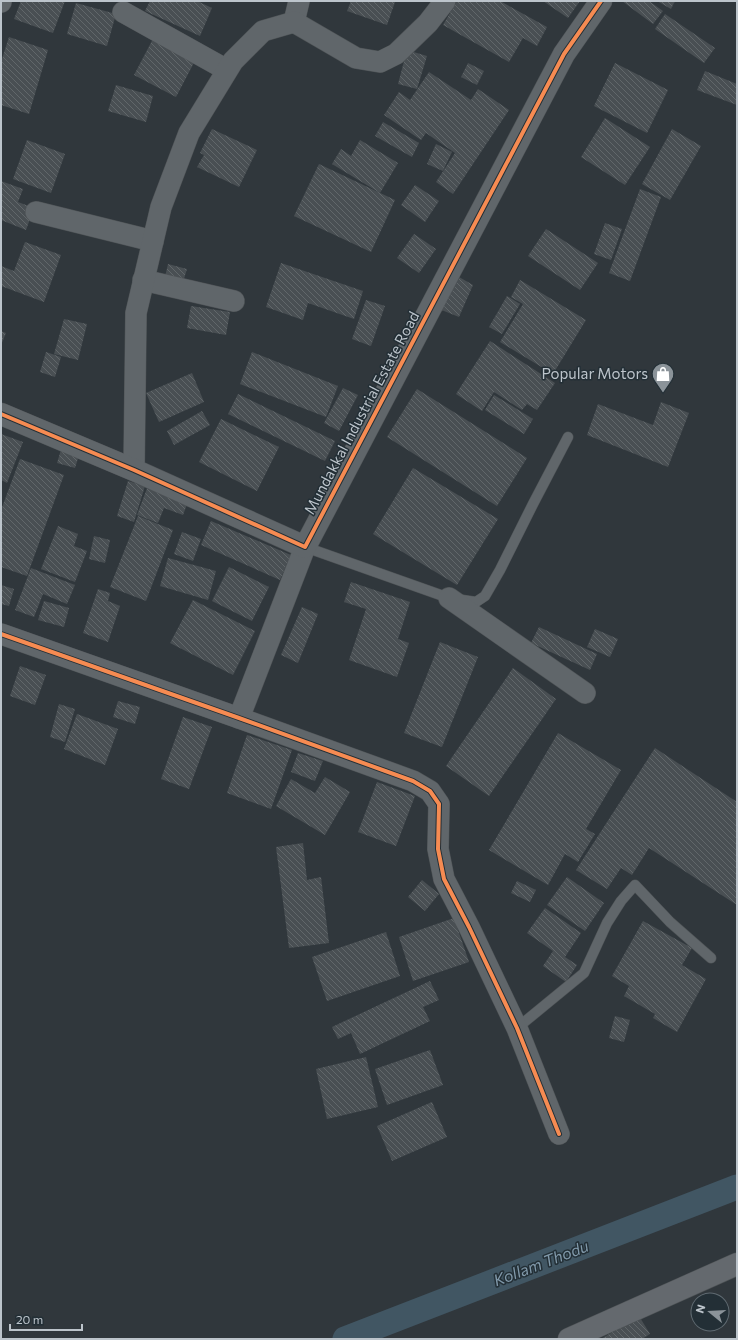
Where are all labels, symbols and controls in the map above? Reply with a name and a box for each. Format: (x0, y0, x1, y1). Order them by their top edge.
street label: Mundakkal Industrial Estate Road (300, 308, 422, 517)
shop icon: Popular Motors (650, 361, 676, 394)
place label: Popular Motors (541, 364, 648, 382)
water label: Kollam Thodu (491, 1236, 591, 1289)
north arrow (690, 1292, 730, 1332)
text: N (693, 1303, 707, 1315)
scale bar (10, 1306, 82, 1332)
text: 20 m (16, 1312, 43, 1326)

